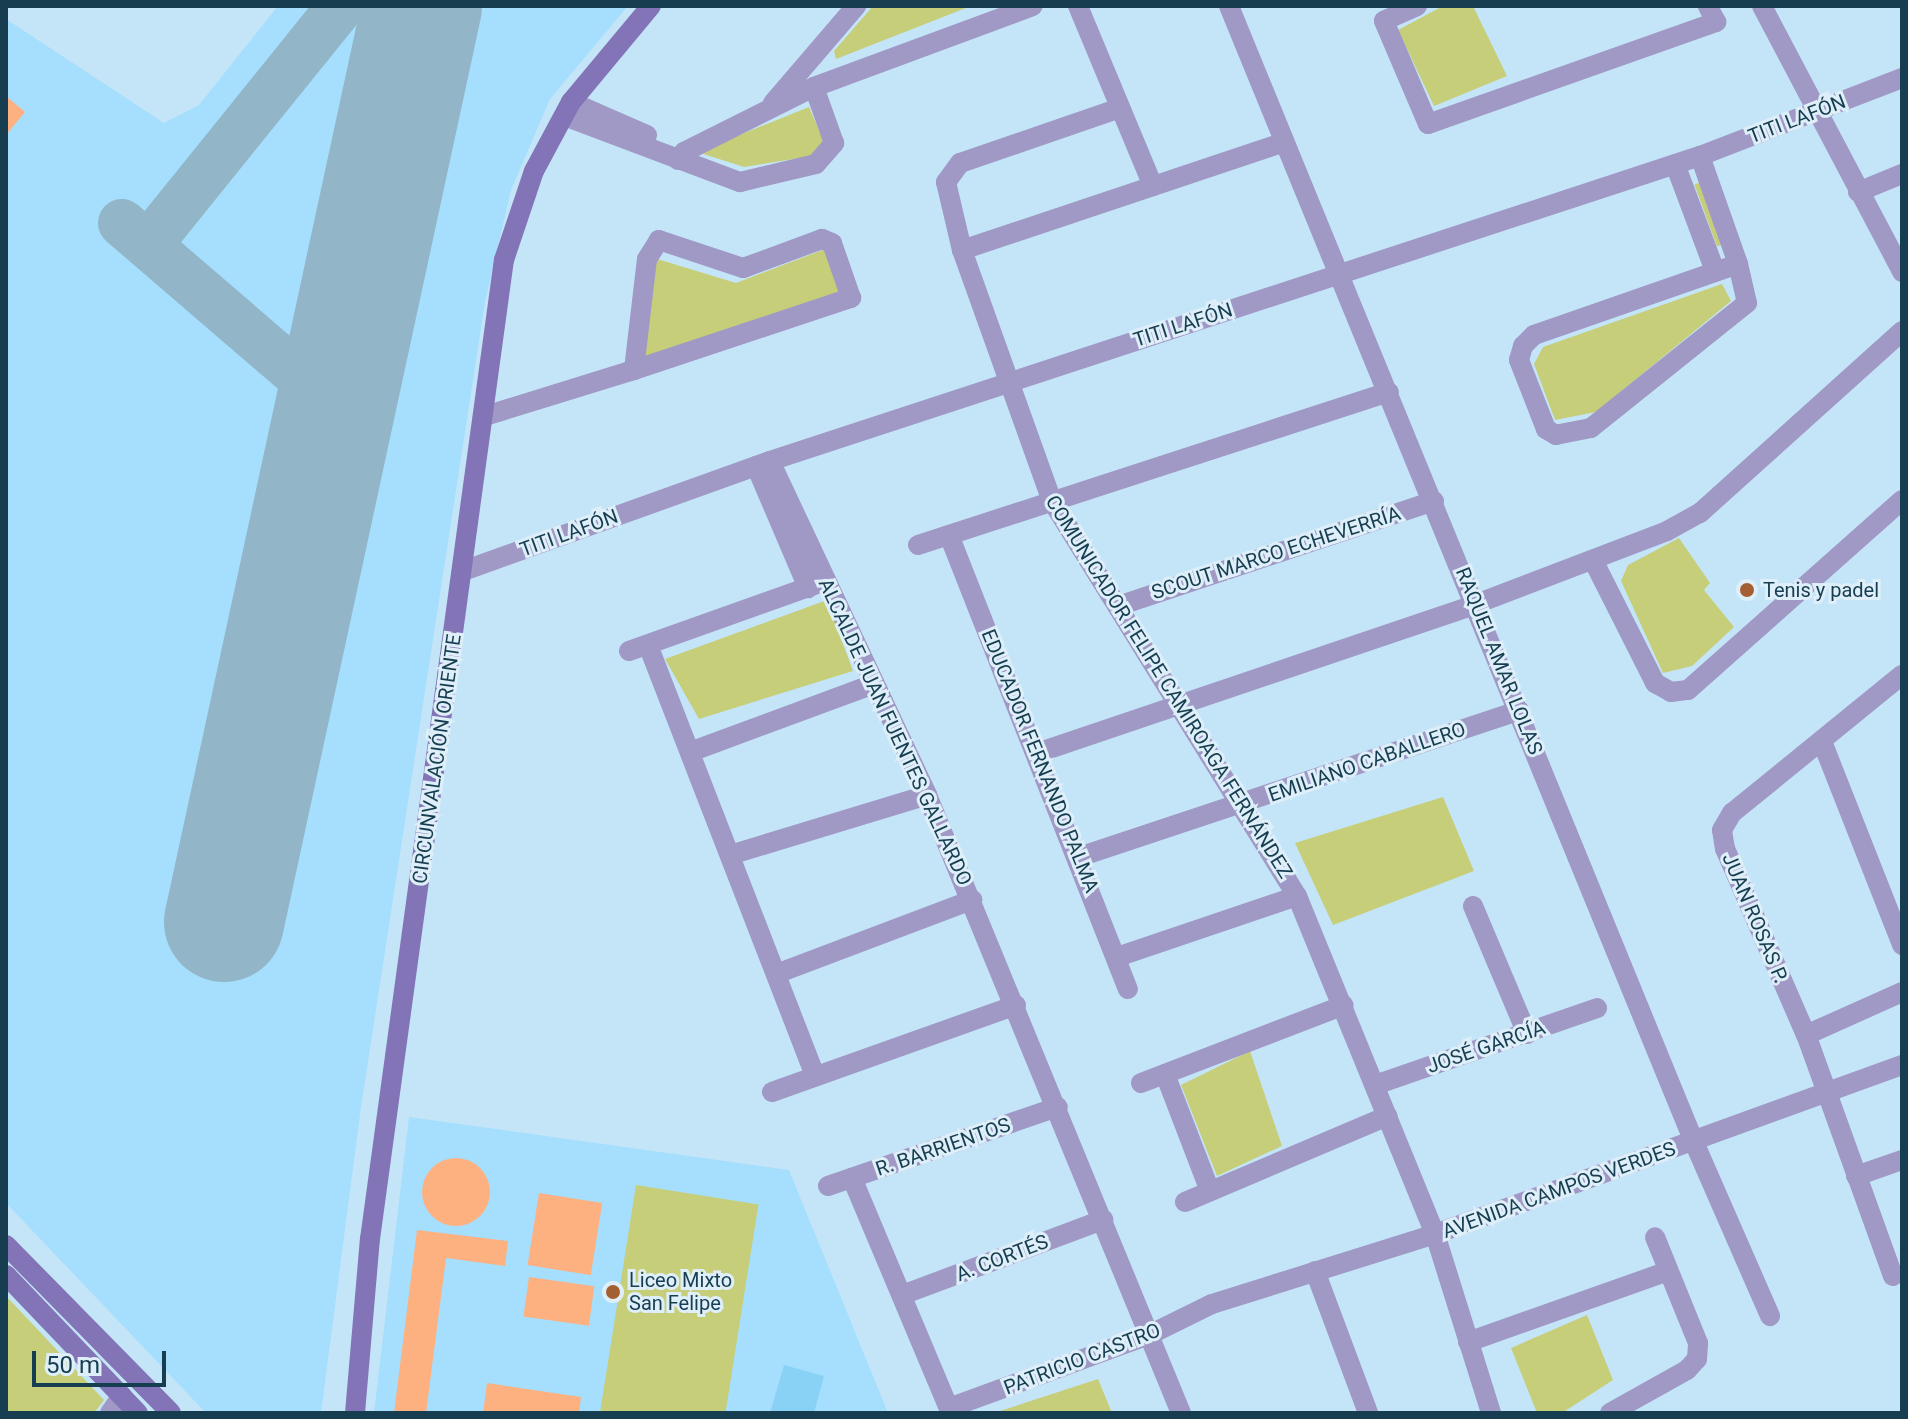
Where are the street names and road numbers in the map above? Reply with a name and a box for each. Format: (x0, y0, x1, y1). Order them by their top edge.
street label: TITI LAFÓN (1745, 89, 1849, 149)
street label: TITI LAFÓN (1131, 298, 1235, 352)
street label: COMUNICADOR FELIPE CAMIROAGA FERNÁNDEZ (1040, 491, 1298, 883)
street label: SCOUT MARCO ECHEVERRÍA (1148, 501, 1404, 605)
street label: TITI LAFÓN (517, 504, 621, 562)
street label: RAQUEL AMAR LOLAS (1450, 564, 1548, 758)
street label: ALCALDE JUAN FUENTES GALLARDO (813, 575, 977, 889)
street label: EDUCADOR FERNANDO PALMA (976, 626, 1104, 896)
street label: CIRCUNVALACIÓN ORIENTE (408, 633, 466, 885)
street label: EMILIANO CABALLERO (1265, 717, 1469, 807)
street label: JUAN ROSAS P. (1717, 850, 1793, 986)
street label: JOSÉ GARCÍA (1424, 1016, 1548, 1078)
street label: R. BARRIENTOS (873, 1113, 1013, 1181)
street label: AVENIDA CAMPOS VERDES (1439, 1137, 1679, 1243)
street label: A. CORTÉS (953, 1229, 1051, 1287)
street label: PATRICIO CASTRO (1000, 1318, 1164, 1400)

